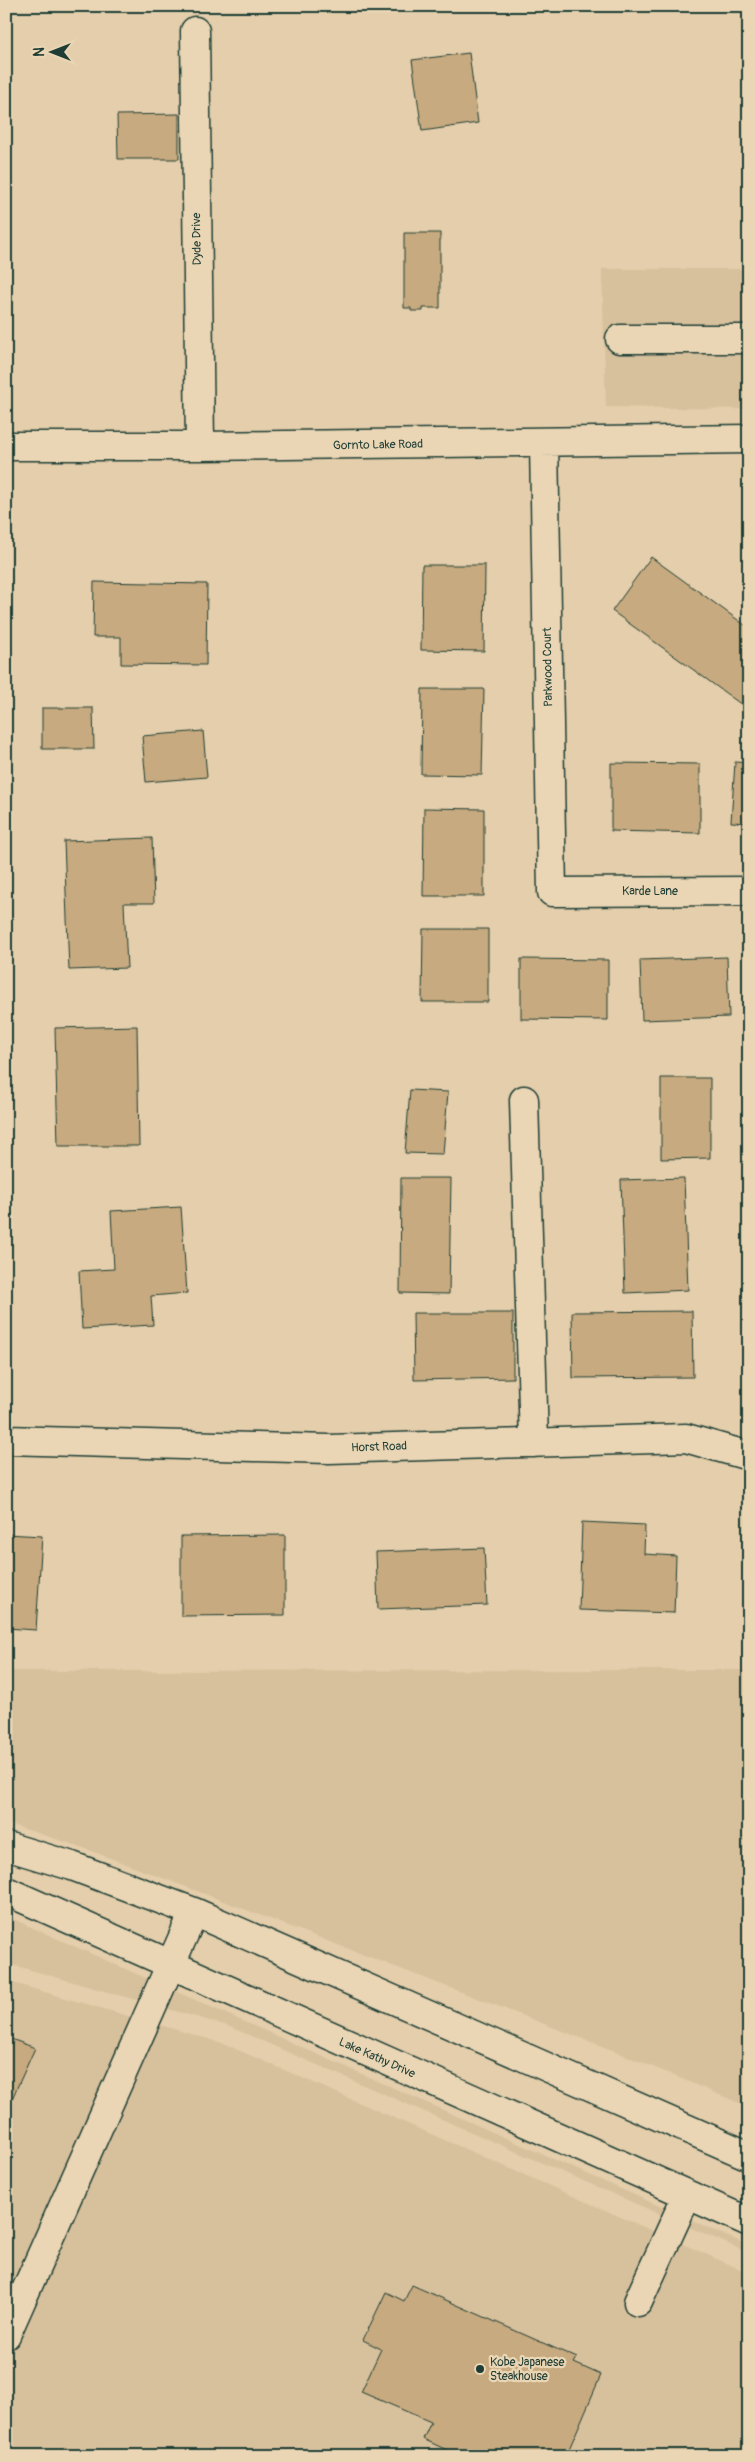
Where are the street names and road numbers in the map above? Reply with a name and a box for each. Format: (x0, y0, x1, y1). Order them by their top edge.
street label: Dyde Drive (189, 212, 205, 266)
street label: Gornto Lake Road (333, 437, 423, 453)
street label: Parkwood Court (540, 627, 556, 707)
street label: Karde Lane (622, 884, 678, 899)
street label: Horst Road (351, 1439, 407, 1455)
street label: Lake Kathy Drive (336, 2034, 418, 2082)

